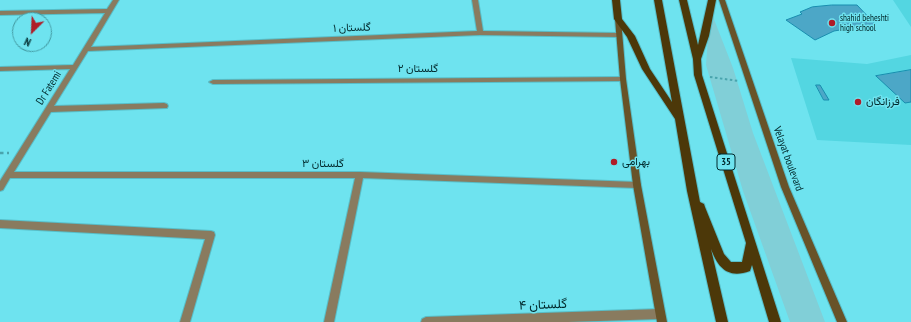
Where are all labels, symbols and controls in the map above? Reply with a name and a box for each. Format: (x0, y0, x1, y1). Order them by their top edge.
north arrow (12, 12, 52, 52)
place label: shahid beheshti high school (840, 13, 889, 34)
marker: shahid beheshti high school (827, 18, 837, 28)
street label: گلستان ۱ (333, 21, 371, 35)
text: N (22, 34, 33, 50)
street label: گلستان ۲ (398, 62, 438, 76)
street label: Dr Fatemi (34, 69, 64, 107)
place label: فرزانگان (866, 95, 900, 109)
marker: فرزانگان (853, 97, 863, 107)
street label: Velayat boulevard (770, 125, 806, 193)
road number: 35 (717, 154, 735, 170)
place label: بهرامی (622, 155, 650, 169)
street label: گلستان ۳ (302, 157, 344, 171)
marker: بهرامی (609, 157, 619, 167)
street label: گلستان ۴ (519, 296, 567, 314)

